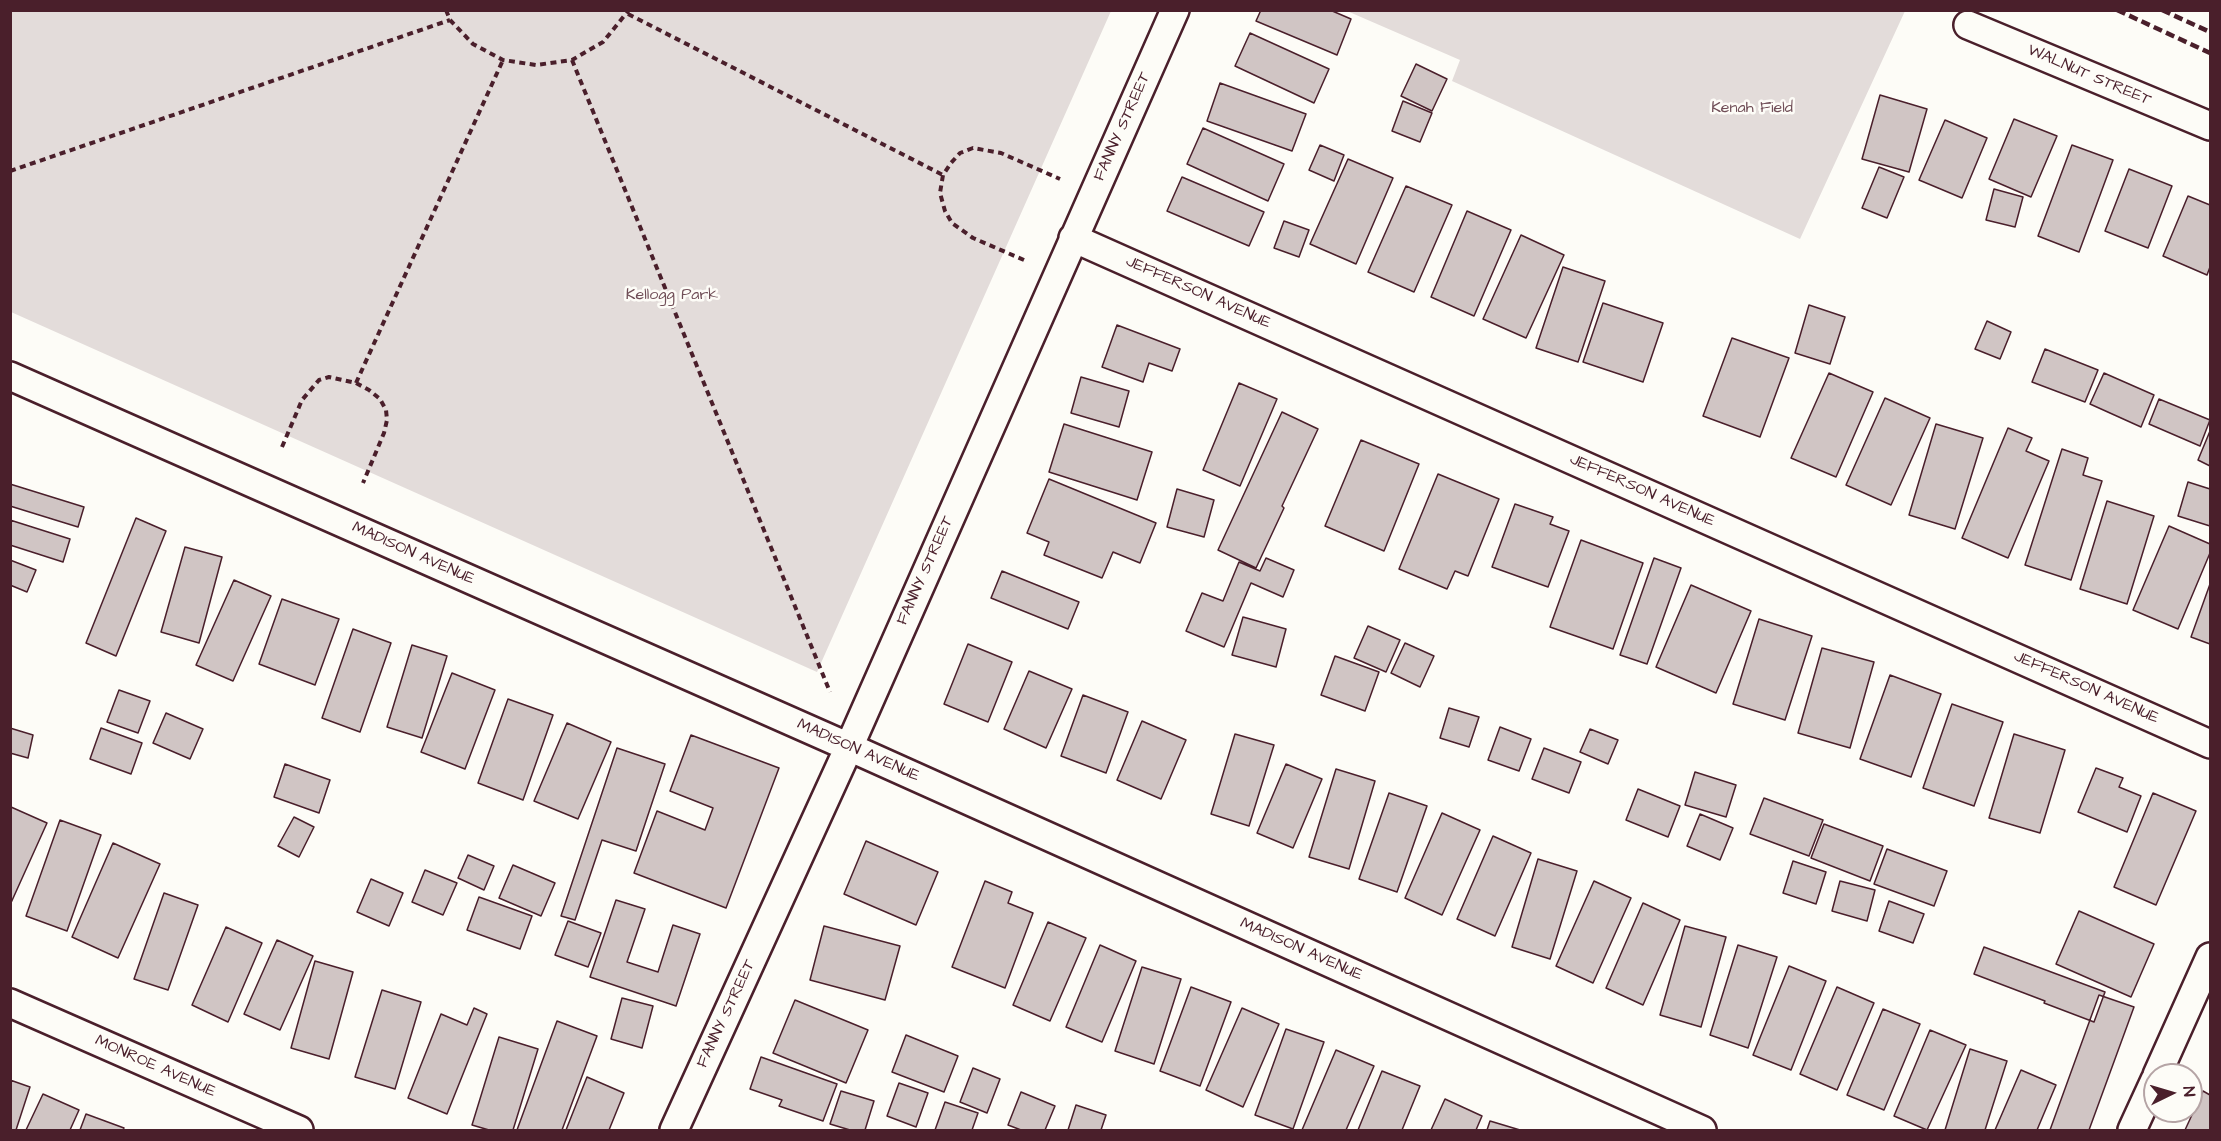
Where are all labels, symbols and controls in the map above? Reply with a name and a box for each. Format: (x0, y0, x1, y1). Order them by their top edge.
street label: WALNUT STREET (2024, 41, 2154, 111)
street label: FANNY STREET (1090, 70, 1156, 184)
park label: Kenah Field (1711, 99, 1793, 119)
street label: JEFFERSON AVENUE (1123, 252, 1273, 334)
park label: Kellogg Park (626, 286, 718, 306)
street label: JEFFERSON AVENUE (1567, 450, 1717, 532)
street label: FANNY STREET (893, 514, 959, 628)
street label: MADISON AVENUE (349, 518, 477, 590)
street label: JEFFERSON AVENUE (2011, 647, 2161, 729)
street label: MADISON AVENUE (794, 715, 922, 787)
street label: MADISON AVENUE (1237, 914, 1365, 986)
street label: FANNY STREET (694, 957, 760, 1071)
street label: MONROE AVENUE (92, 1032, 218, 1102)
north arrow (2143, 1063, 2203, 1123)
text: N (2178, 1086, 2200, 1098)

